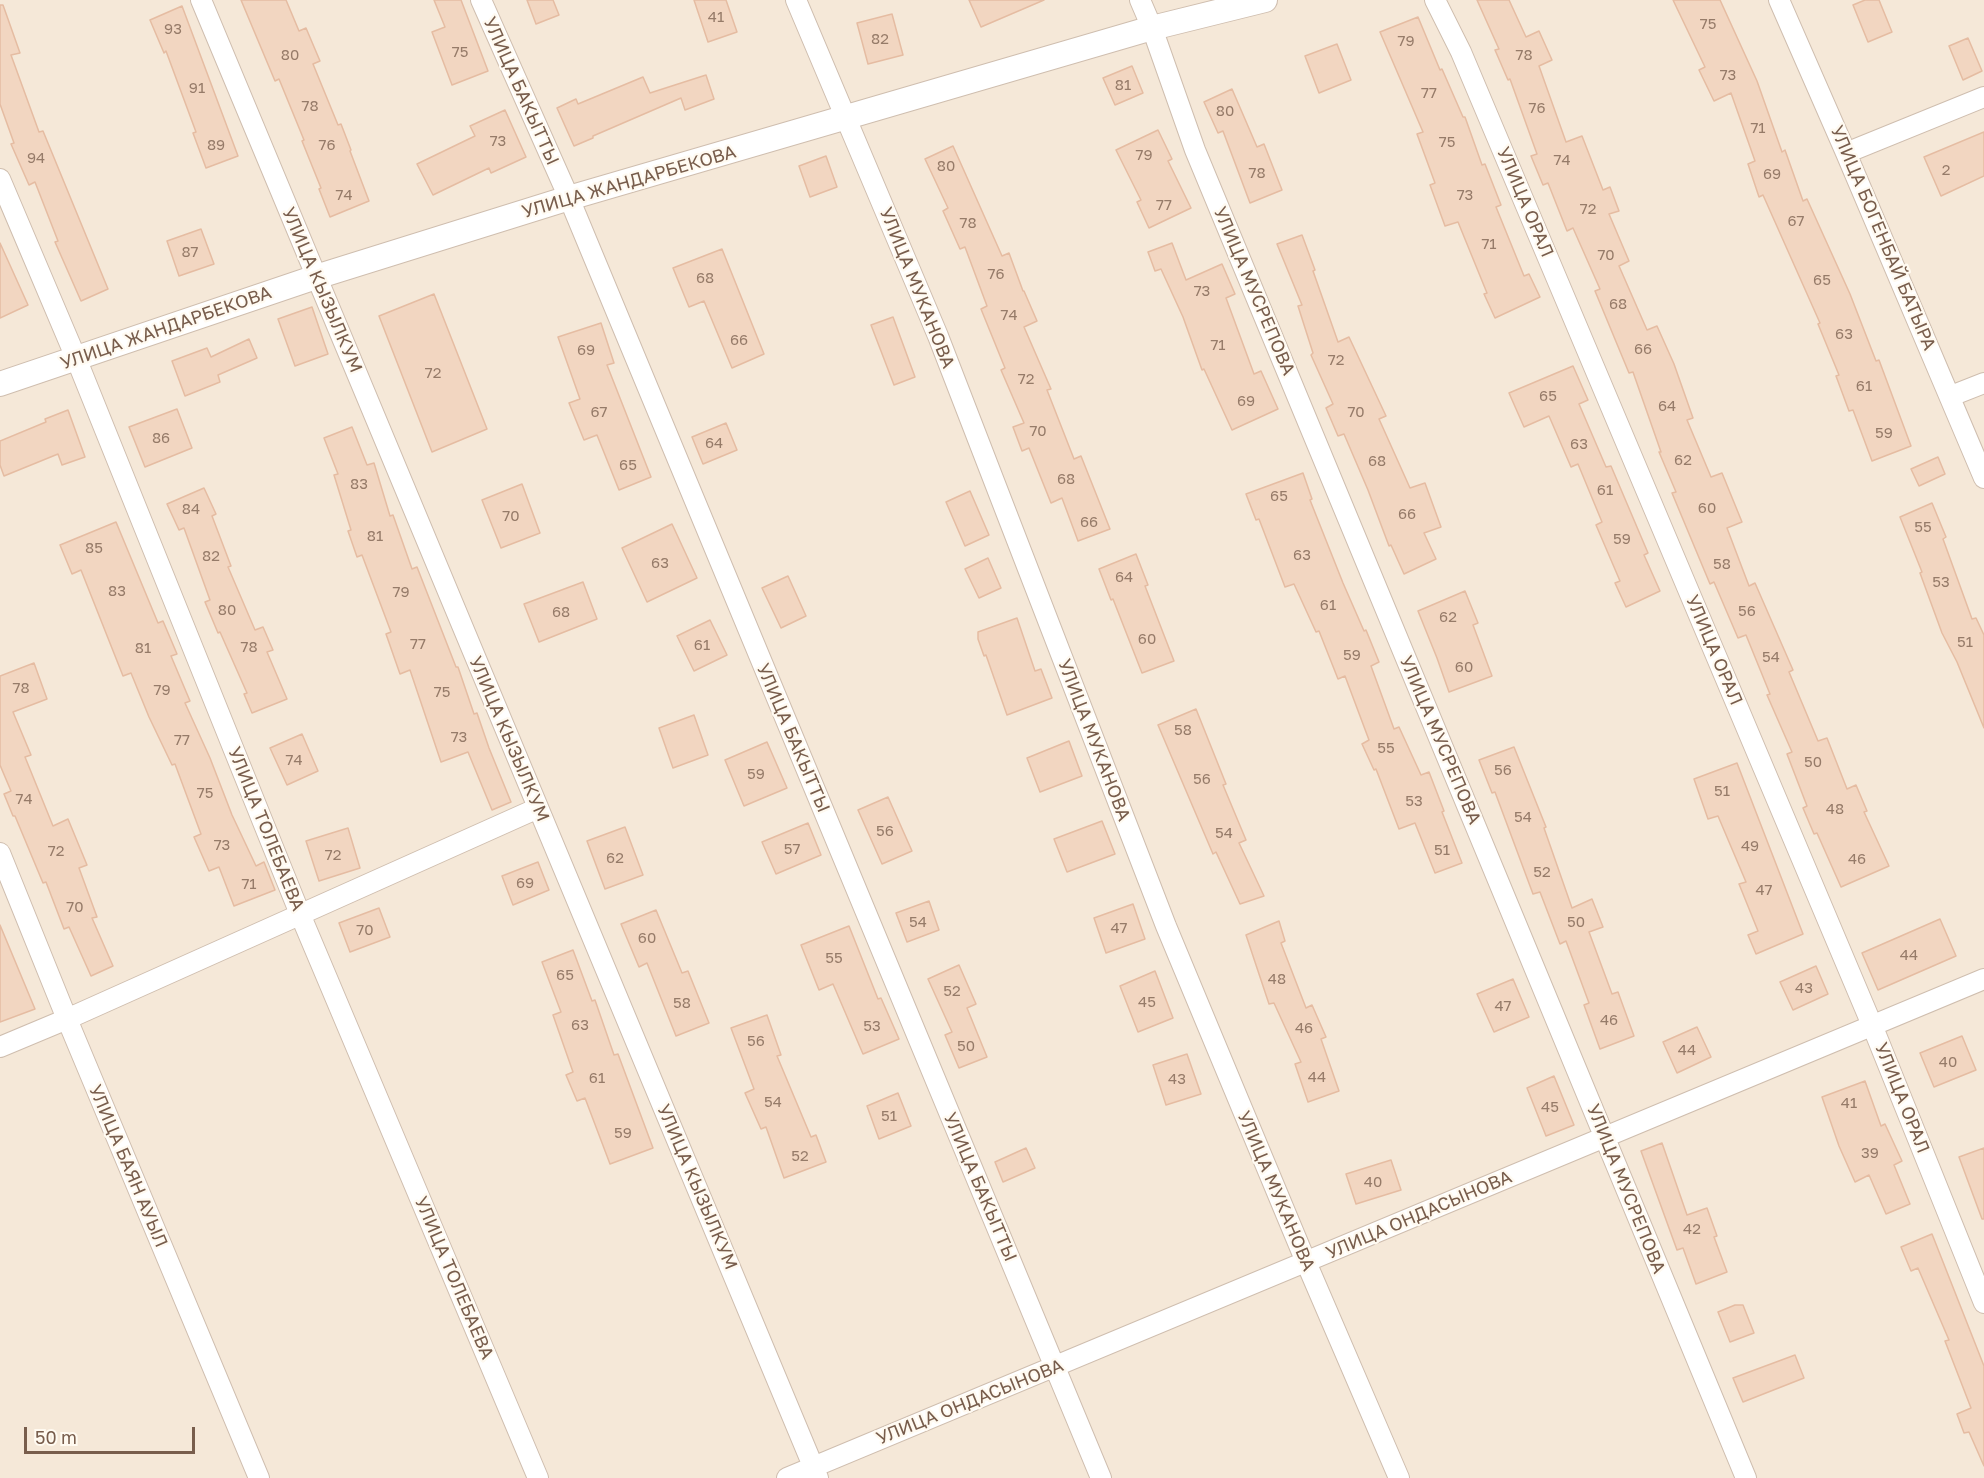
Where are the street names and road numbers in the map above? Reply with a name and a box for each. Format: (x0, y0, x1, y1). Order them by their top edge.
street label: УЛИЦА БАКЫТТЫ (479, 14, 563, 168)
street label: УЛИЦА БОГЕНБАЙ БАТЫРА (1826, 122, 1940, 354)
street label: УЛИЦА ЖАНДАРБЕКОВА (520, 141, 738, 223)
street label: УЛИЦА ОРАЛ (1492, 144, 1558, 260)
street label: УЛИЦА МУСРЕПОВА (1209, 203, 1299, 379)
street label: УЛИЦА КЫЗЫЛКУМ (277, 204, 367, 376)
street label: УЛИЦА МУКАНОВА (875, 204, 959, 372)
street label: УЛИЦА ЖАНДАРБЕКОВА (58, 282, 274, 374)
street label: УЛИЦА ОРАЛ (1681, 592, 1747, 708)
street label: УЛИЦА МУСРЕПОВА (1395, 652, 1485, 828)
street label: УЛИЦА КЫЗЫЛКУМ (464, 653, 554, 825)
street label: УЛИЦА МУКАНОВА (1053, 656, 1135, 824)
street label: УЛИЦА БАКЫТТЫ (752, 660, 834, 816)
street label: УЛИЦА ТОЛЕБАЕВА (223, 744, 309, 914)
street label: УЛИЦА ОРАЛ (1870, 1040, 1934, 1156)
street label: УЛИЦА БАЯН АУЫЛ (84, 1081, 172, 1251)
street label: УЛИЦА КЫЗЫЛКУМ (652, 1101, 742, 1273)
street label: УЛИЦА МУСРЕПОВА (1582, 1101, 1670, 1277)
street label: УЛИЦА МУКАНОВА (1233, 1108, 1319, 1274)
street label: УЛИЦА БАКЫТТЫ (939, 1109, 1021, 1265)
street label: УЛИЦА ОНДАСЫНОВА (1323, 1166, 1515, 1264)
street label: УЛИЦА ТОЛЕБАЕВА (410, 1193, 498, 1363)
street label: УЛИЦА ОНДАСЫНОВА (873, 1355, 1067, 1449)

